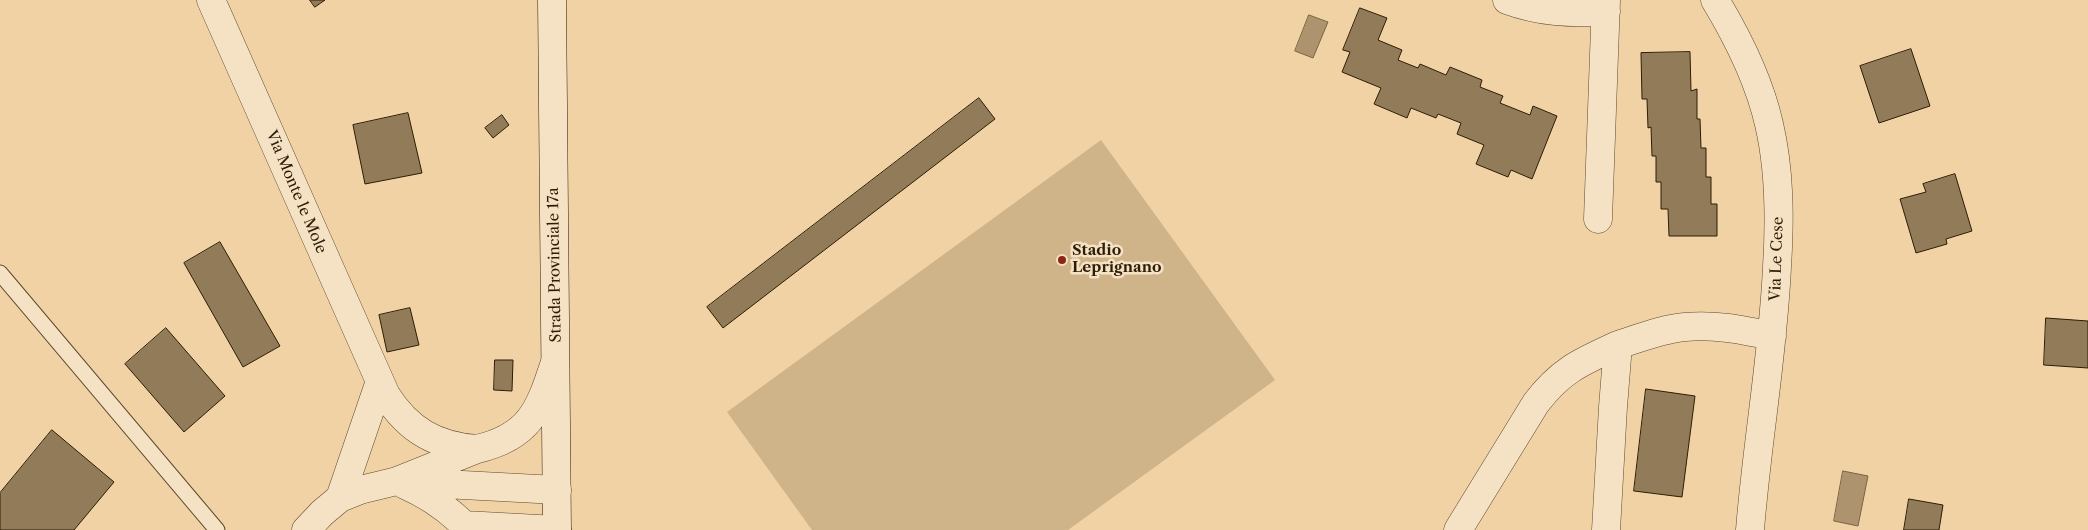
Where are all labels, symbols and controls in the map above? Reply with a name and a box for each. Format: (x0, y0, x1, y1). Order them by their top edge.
street label: Via Monte le Mole (262, 128, 330, 256)
street label: Strada Provinciale 17a (545, 187, 565, 343)
street label: Via Le Cese (1767, 217, 1787, 301)
place label: Stadio Leprignano (1072, 242, 1162, 277)
marker: Stadio Leprignano (1056, 254, 1068, 266)

